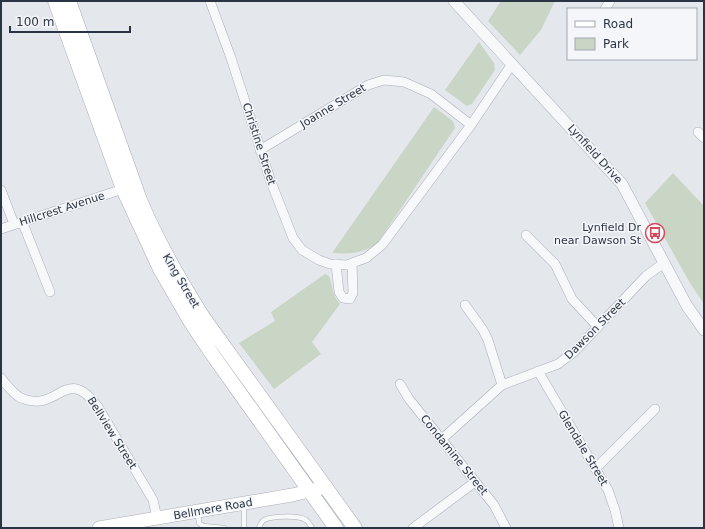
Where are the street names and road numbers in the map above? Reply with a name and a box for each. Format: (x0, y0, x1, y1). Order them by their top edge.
street label: Joanne Street (297, 81, 369, 131)
street label: Christine Street (240, 101, 279, 188)
street label: Lynfield Drive (565, 122, 625, 186)
street label: Hillcrest Avenue (18, 189, 107, 229)
street label: King Street (160, 251, 203, 311)
street label: Dawson Street (562, 295, 629, 362)
street label: Bellview Street (85, 394, 140, 472)
street label: Glendale Street (555, 408, 611, 489)
street label: Condamine Street (418, 412, 491, 498)
street label: Bellmere Road (172, 496, 254, 522)

